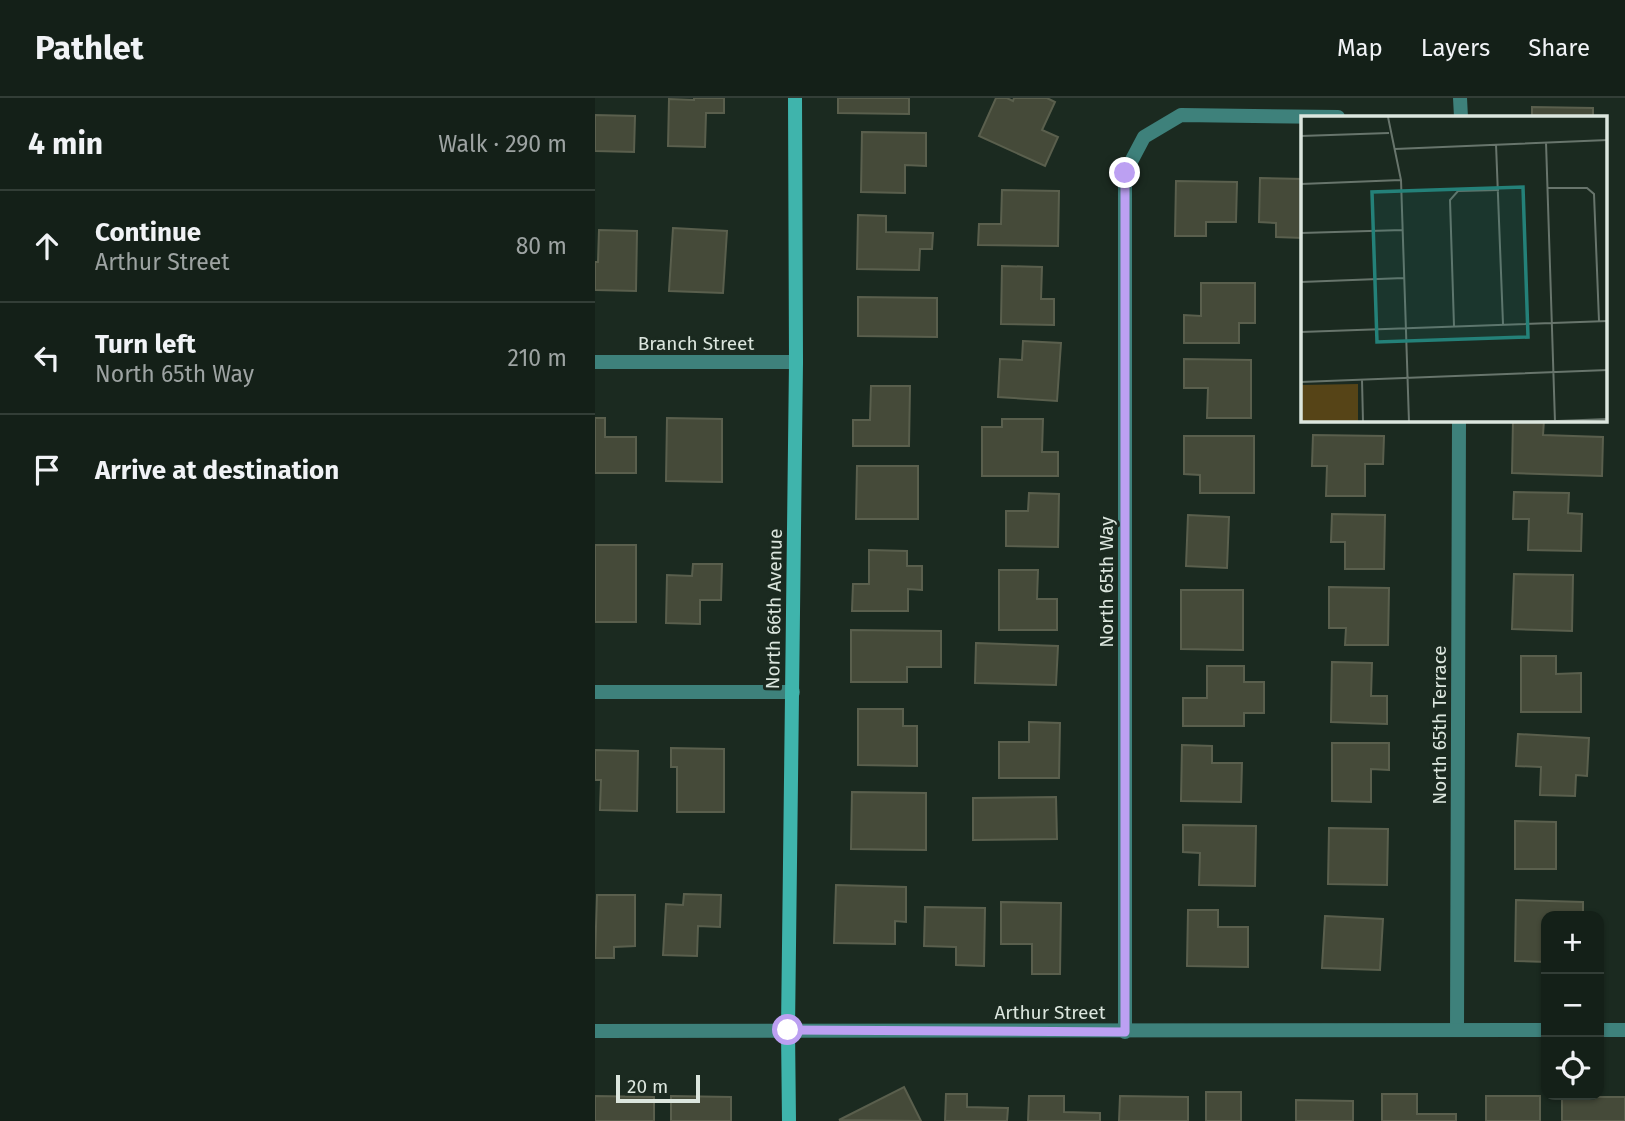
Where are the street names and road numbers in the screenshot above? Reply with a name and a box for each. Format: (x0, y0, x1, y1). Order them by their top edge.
street label: Branch Street (638, 332, 754, 355)
street label: North 65th Way (1095, 516, 1118, 648)
street label: North 66th Avenue (761, 528, 787, 690)
street label: North 65th Terrace (1428, 645, 1451, 805)
street label: Arthur Street (994, 1001, 1106, 1024)

